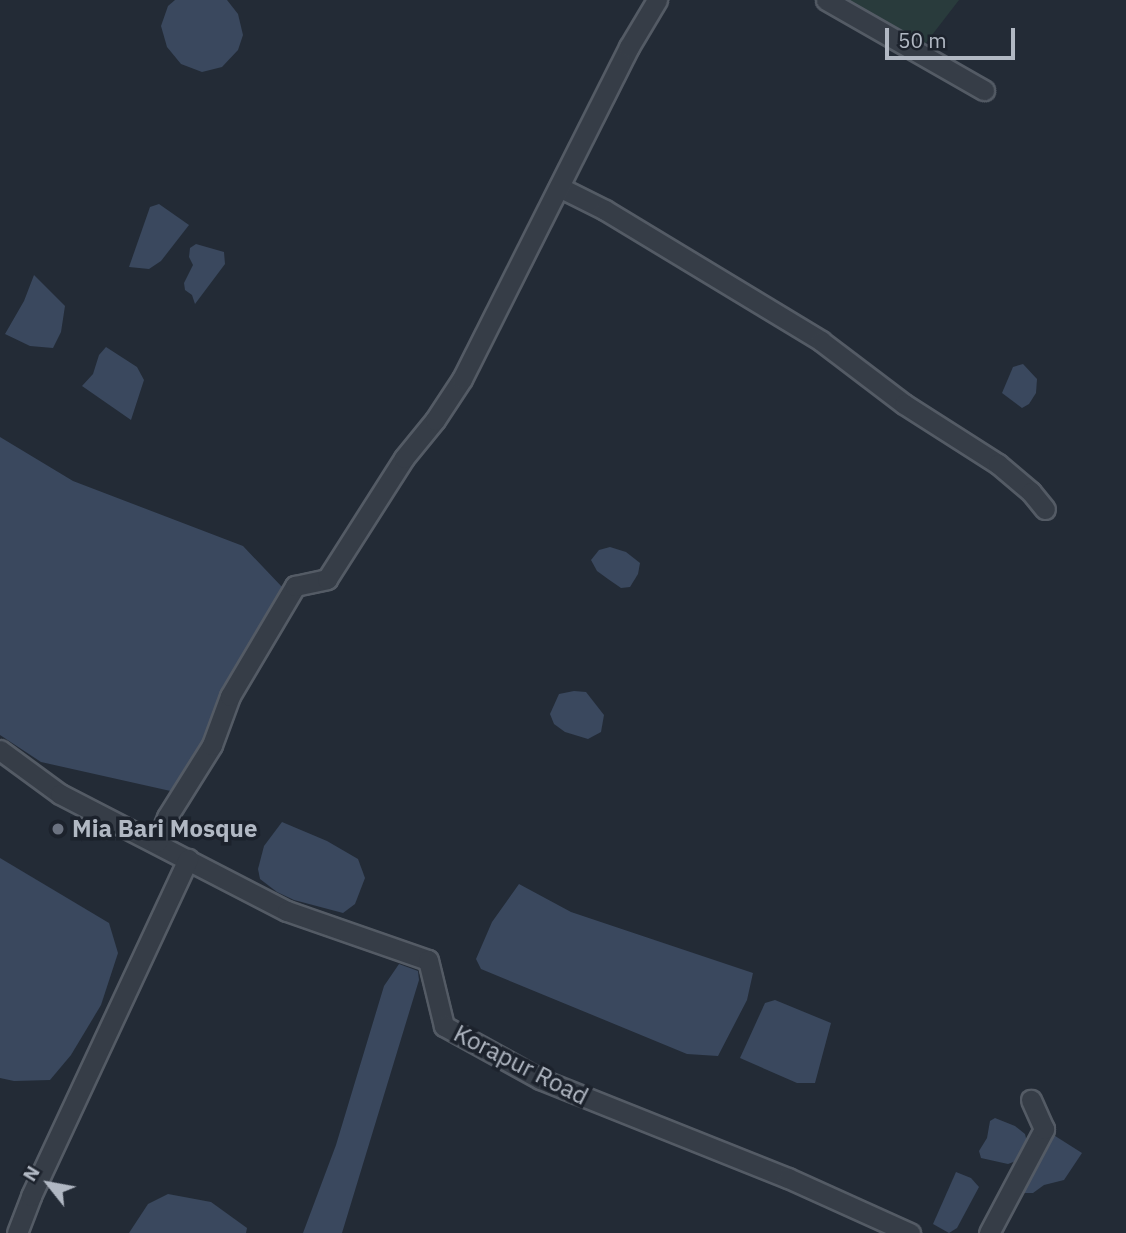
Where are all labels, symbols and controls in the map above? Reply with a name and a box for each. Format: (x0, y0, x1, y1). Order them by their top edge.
scale bar (888, 14, 1018, 58)
text: 50 m (898, 26, 947, 54)
place label: Mia Bari Mosque (72, 815, 257, 843)
marker: Mia Bari Mosque (50, 821, 66, 837)
street label: Korapur Road (449, 1019, 593, 1111)
north arrow (14, 1149, 84, 1219)
text: N (17, 1161, 45, 1185)

